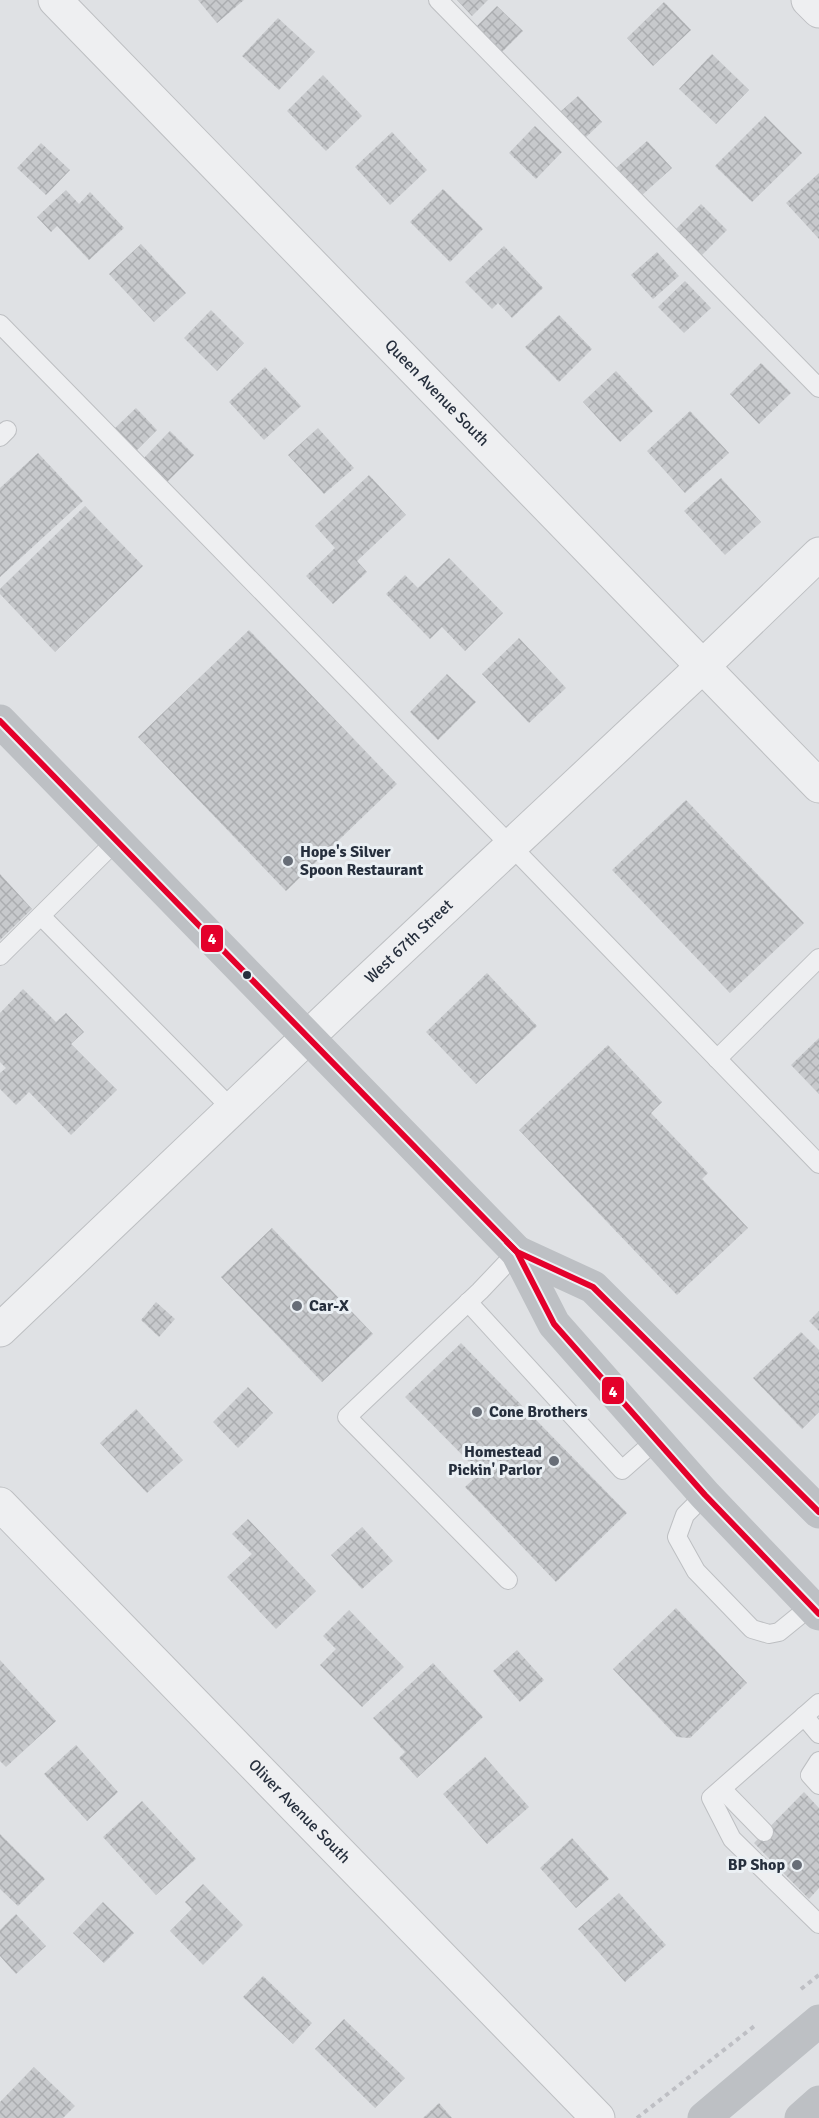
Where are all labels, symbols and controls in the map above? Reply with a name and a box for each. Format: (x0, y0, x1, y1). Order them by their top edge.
street label: Queen Avenue South (381, 335, 493, 451)
place label: Hope's Silver Spoon Restaurant (300, 842, 423, 880)
marker: Hope's Silver Spoon Restaurant (281, 854, 295, 868)
street label: West 67th Street (360, 895, 458, 988)
line badge: 4 (200, 924, 224, 953)
text: 4 (208, 929, 217, 949)
unlabelled marker (241, 969, 253, 981)
place label: Car-X (309, 1296, 349, 1316)
marker: Car-X (290, 1299, 304, 1313)
line badge: 4 (601, 1376, 625, 1405)
text: 4 (609, 1382, 618, 1402)
place label: Cone Brothers (489, 1402, 587, 1422)
marker: Cone Brothers (470, 1405, 484, 1419)
place label: Homestead Pickin' Parlor (448, 1442, 543, 1480)
marker: Homestead Pickin' Parlor (547, 1454, 561, 1468)
street label: Oliver Avenue South (244, 1755, 355, 1868)
place label: BP Shop (728, 1855, 785, 1875)
marker: BP Shop (790, 1858, 804, 1872)

